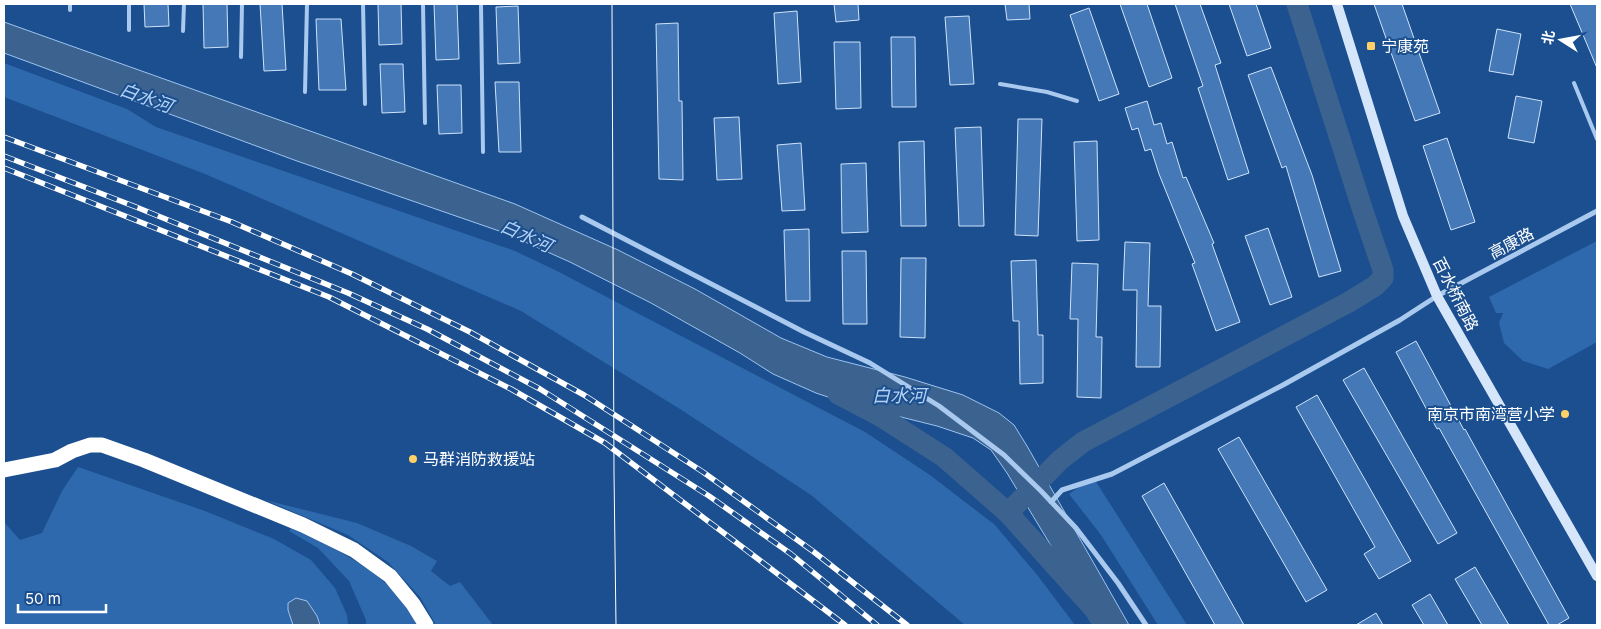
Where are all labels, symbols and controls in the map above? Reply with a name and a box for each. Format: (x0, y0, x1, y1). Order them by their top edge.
north arrow (1536, 15, 1586, 65)
text: 北 (1538, 29, 1557, 46)
place label: 宁康苑 (1381, 36, 1429, 56)
marker: 宁康苑 (1365, 40, 1377, 52)
water label: 白水河 (117, 78, 178, 118)
water label: 白水河 (497, 215, 558, 257)
street label: 高康路 (1485, 223, 1537, 263)
street label: 百水桥南路 (1429, 254, 1483, 334)
water label: 白水河 (872, 385, 929, 406)
place label: 南京市南湾营小学 (1427, 404, 1555, 424)
marker: 南京市南湾营小学 (1559, 408, 1571, 420)
place label: 马群消防救援站 (423, 449, 535, 469)
marker: 马群消防救援站 (407, 453, 419, 465)
scale bar (18, 582, 105, 614)
text: 50 m (25, 589, 61, 608)

